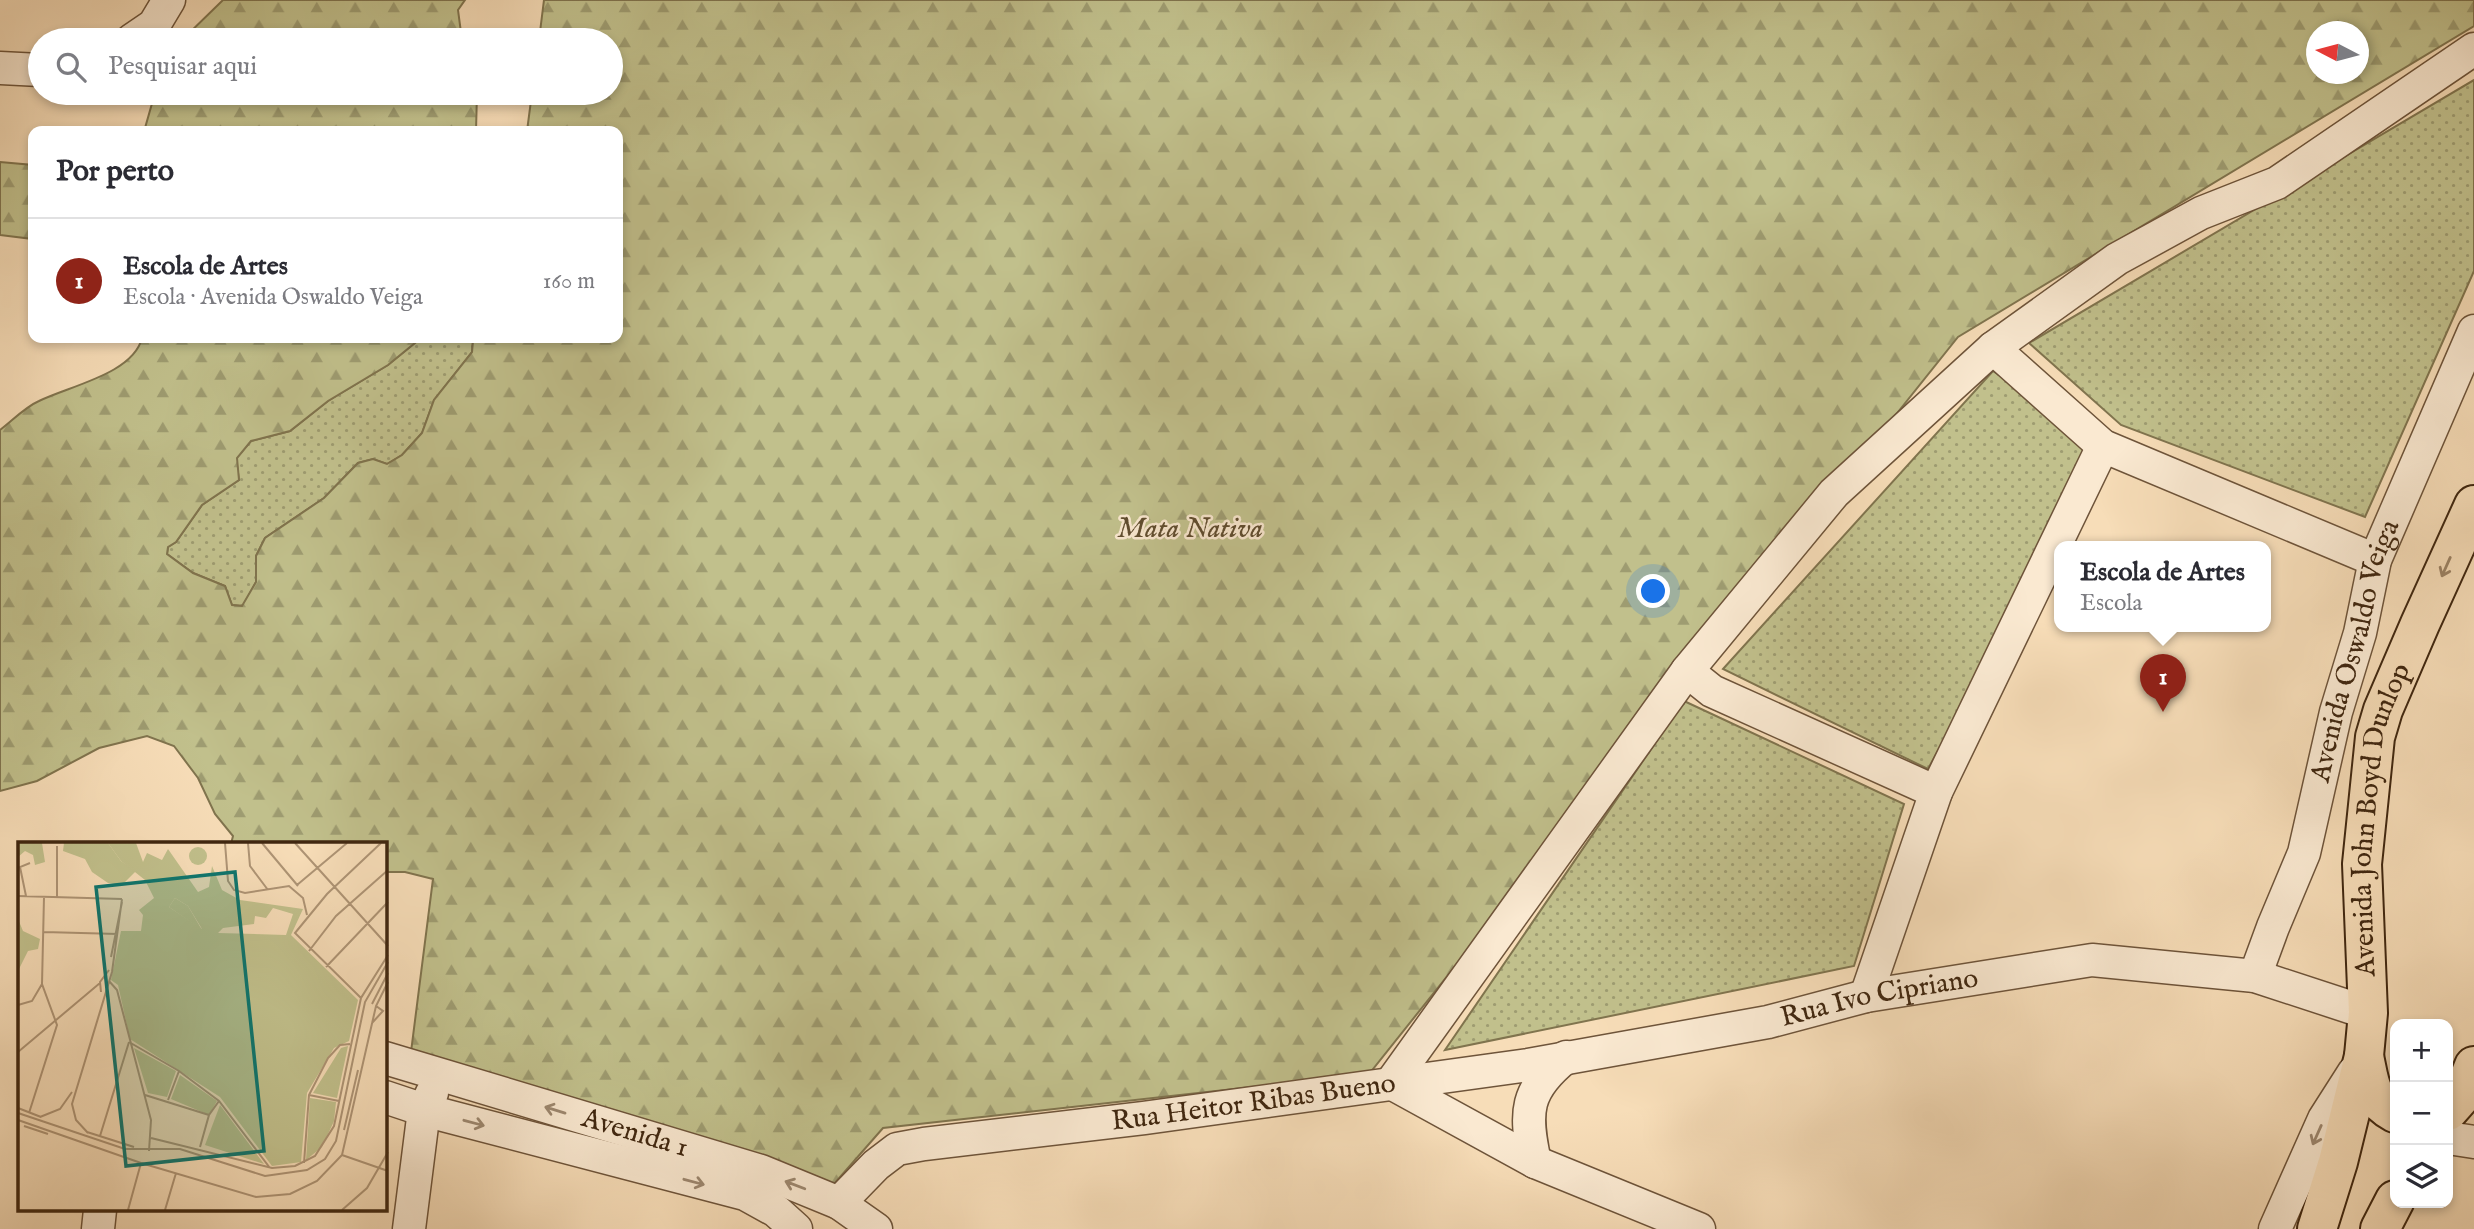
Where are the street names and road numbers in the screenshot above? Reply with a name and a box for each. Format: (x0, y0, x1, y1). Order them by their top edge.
street label: Avenida Oswaldo Veiga (2303, 513, 2408, 786)
street label: Avenida John Boyd Dunlop (2344, 658, 2419, 978)
street label: Rua Ivo Cipriano (1777, 961, 1981, 1035)
street label: Rua Heitor Ribas Bueno (1110, 1066, 1398, 1139)
street label: Avenida 1 (577, 1100, 692, 1166)

